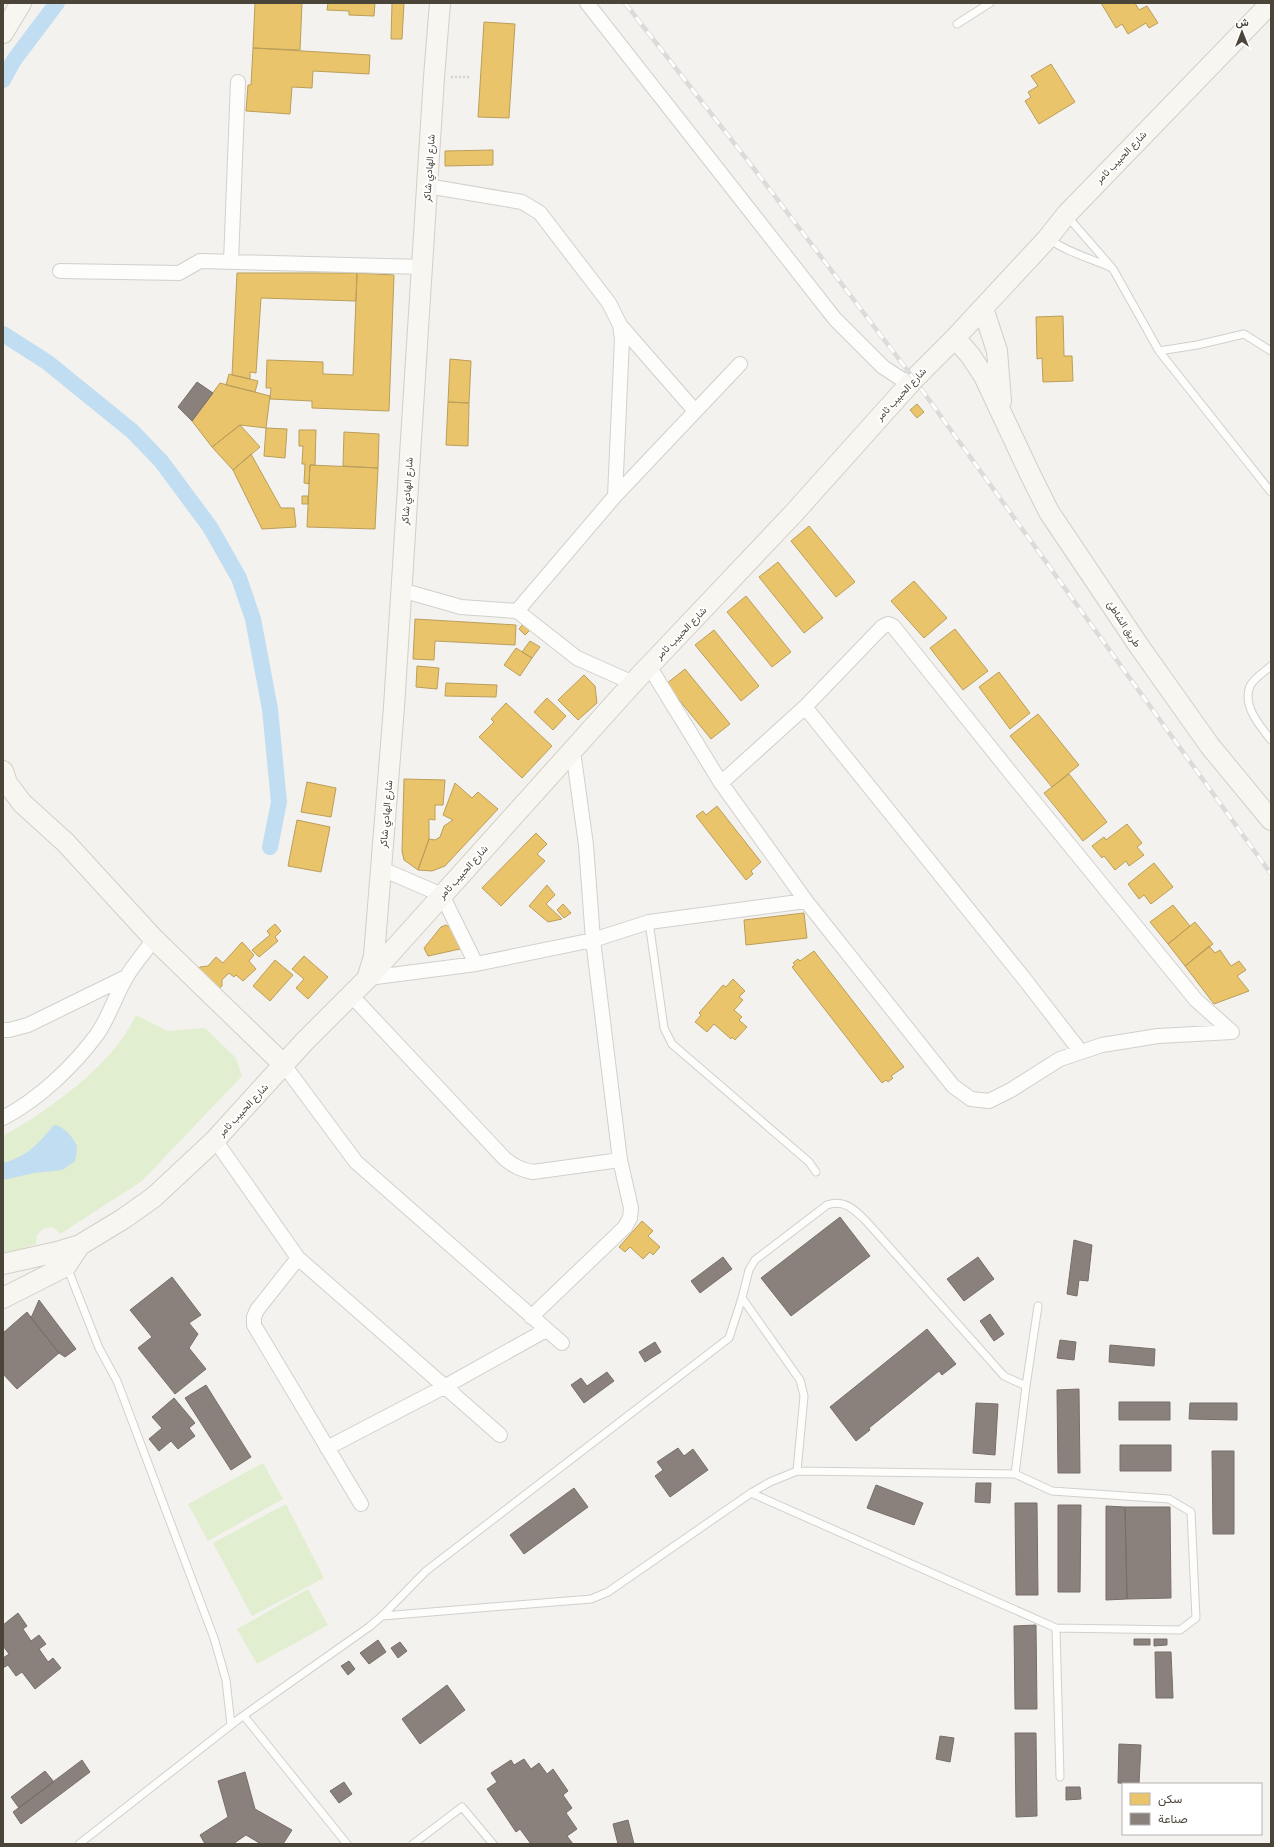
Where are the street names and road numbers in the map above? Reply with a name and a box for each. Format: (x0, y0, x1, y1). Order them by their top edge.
street label: شارع الحبيب ثامر (1093, 129, 1149, 187)
street label: شارع الهادي شاكر (421, 134, 440, 204)
street label: شارع الحبيب ثامر (873, 365, 929, 424)
street label: شارع الهادي شاكر (399, 457, 418, 527)
street label: طريق الشاطئ (1104, 599, 1143, 650)
street label: شارع الحبيب ثامر (653, 605, 709, 663)
street label: شارع الهادي شاكر (377, 779, 397, 850)
street label: شارع الحبيب ثامر (435, 843, 491, 902)
street label: شارع الحبيب ثامر (215, 1081, 271, 1140)

